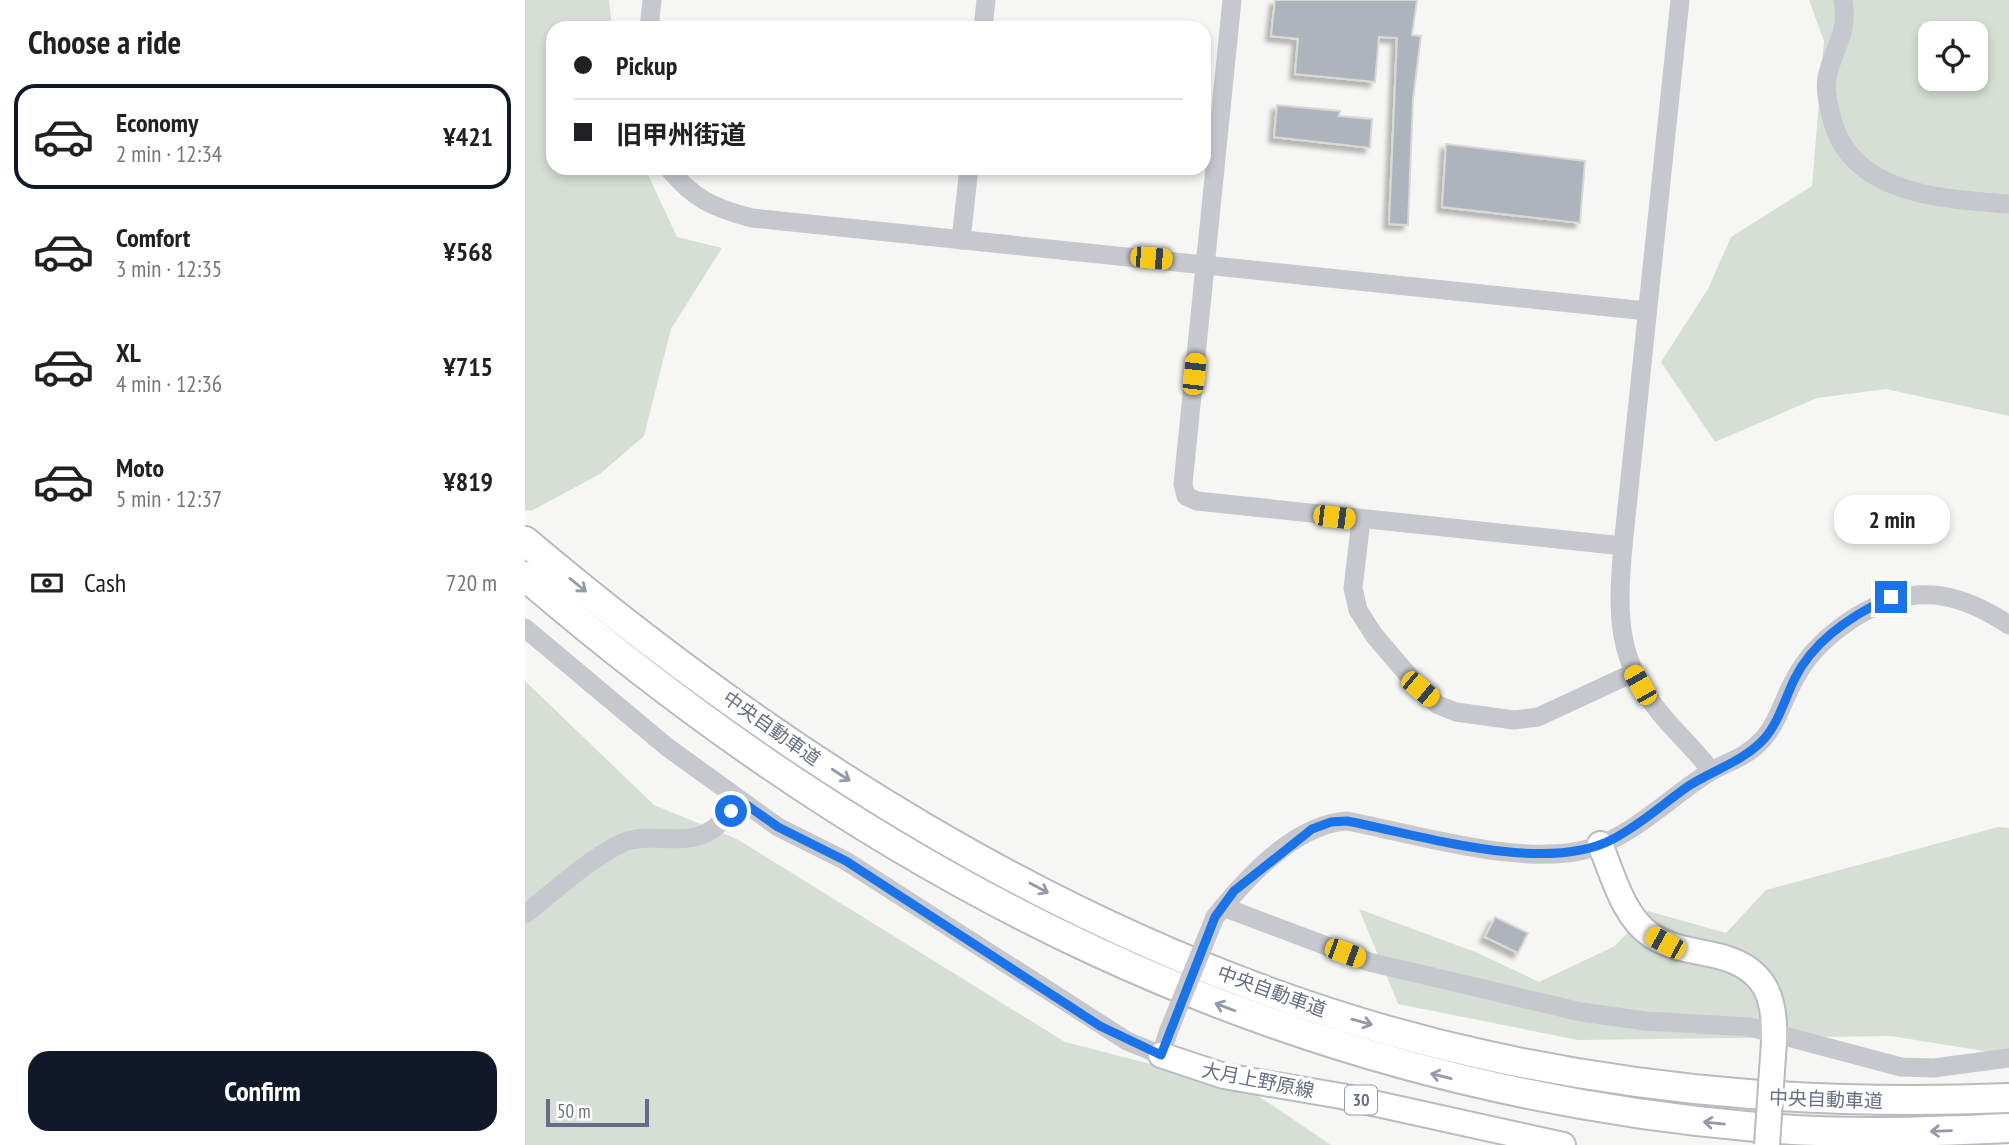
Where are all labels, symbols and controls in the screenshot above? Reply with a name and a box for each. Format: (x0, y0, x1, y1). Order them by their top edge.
text: Choose a ride (28, 21, 181, 63)
map controls (1918, 21, 1988, 91)
button: locate (1918, 21, 1988, 91)
text: Pickup (616, 49, 677, 82)
icon: car (32, 105, 95, 168)
text: Economy (116, 106, 198, 139)
text: 旧甲州街道 (616, 118, 746, 151)
text: ¥421 (443, 120, 493, 153)
text: 2 min · 12:34 (116, 139, 222, 168)
icon: car (32, 220, 95, 283)
text: Comfort (116, 221, 190, 254)
text: ¥568 (443, 235, 493, 268)
car (1130, 246, 1173, 270)
text: 3 min · 12:35 (116, 254, 222, 283)
icon: car (32, 335, 95, 398)
text: XL (116, 336, 141, 369)
text: ¥715 (443, 350, 493, 383)
car (1182, 352, 1207, 396)
text: 4 min · 12:36 (116, 369, 222, 398)
icon: car (32, 450, 95, 513)
text: Moto (116, 451, 164, 484)
text: ¥819 (443, 465, 493, 498)
text: 5 min · 12:37 (116, 484, 222, 513)
callout: 2 min (1833, 496, 1949, 544)
car (1312, 504, 1357, 530)
text: 2 min (1869, 505, 1915, 534)
icon: cash (28, 564, 66, 602)
text: Cash (84, 566, 126, 599)
text: 720 m (446, 568, 497, 597)
one-way arrow (568, 577, 586, 593)
route end (1875, 581, 1907, 613)
car (1621, 662, 1660, 708)
car (1398, 667, 1443, 711)
street label: 中央自動車道 (718, 685, 826, 771)
one-way arrow (831, 769, 851, 783)
route start (715, 795, 747, 827)
one-way arrow (1028, 882, 1049, 896)
car (1642, 924, 1689, 962)
car (1322, 936, 1369, 970)
street label: 中央自動車道 (1214, 960, 1330, 1022)
one-way arrow (1214, 1000, 1236, 1013)
one-way arrow (1350, 1016, 1372, 1029)
button: Confirm (28, 1051, 497, 1131)
street label: 大月上野原線 (1200, 1057, 1316, 1103)
one-way arrow (1431, 1069, 1453, 1082)
street label: 中央自動車道 (1769, 1085, 1883, 1113)
road number: 30 (1345, 1086, 1377, 1114)
scale bar (546, 1096, 649, 1128)
text: 50 m (557, 1099, 591, 1123)
one-way arrow (1703, 1116, 1725, 1129)
one-way arrow (1930, 1125, 1953, 1138)

